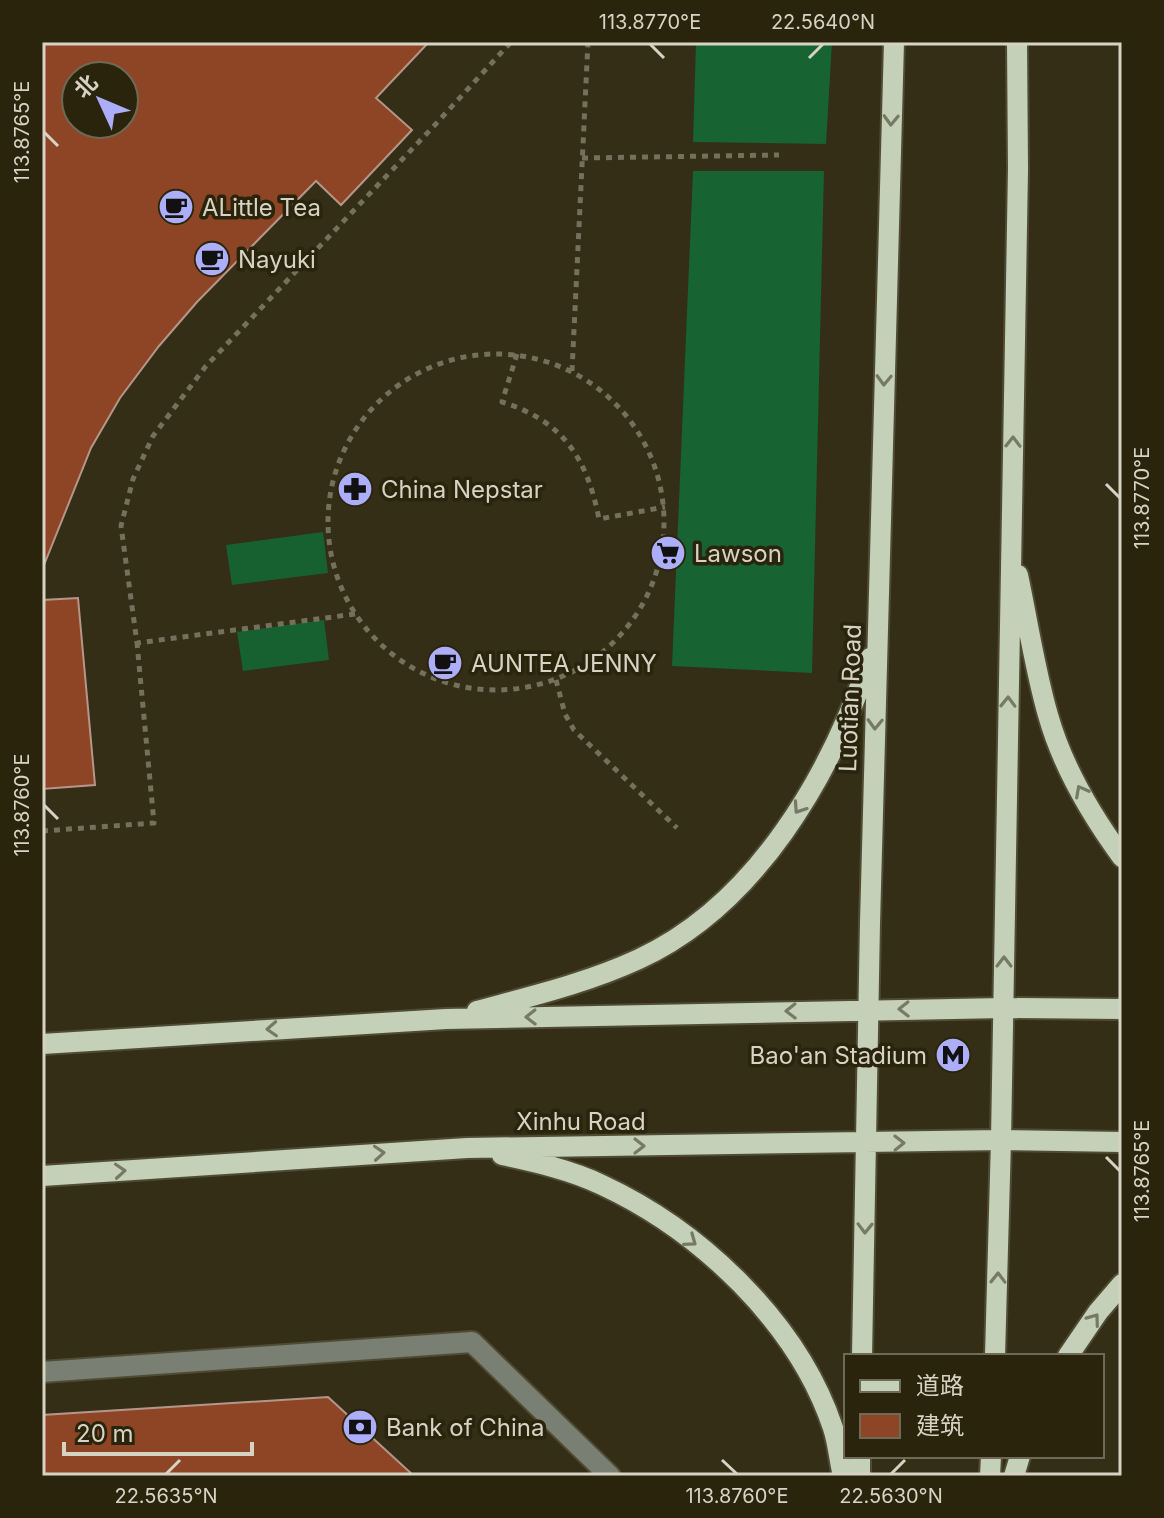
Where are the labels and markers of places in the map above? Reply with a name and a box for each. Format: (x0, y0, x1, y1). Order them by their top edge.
cafe icon: ALittle Tea (157, 188, 195, 226)
place label: ALittle Tea (202, 193, 321, 222)
cafe icon: Nayuki (193, 240, 231, 278)
place label: Nayuki (238, 245, 316, 274)
pharmacy icon: China Nepstar (336, 470, 374, 508)
place label: China Nepstar (381, 475, 543, 504)
supermarket icon: Lawson (649, 534, 687, 572)
place label: Lawson (694, 539, 782, 568)
cafe icon: AUNTEA JENNY (426, 644, 464, 682)
place label: AUNTEA JENNY (471, 649, 657, 678)
metro station icon: Bao'an Stadium (934, 1036, 972, 1074)
place label: Bao'an Stadium (750, 1041, 927, 1070)
bank icon: Bank of China (341, 1408, 379, 1446)
place label: Bank of China (386, 1413, 545, 1442)

